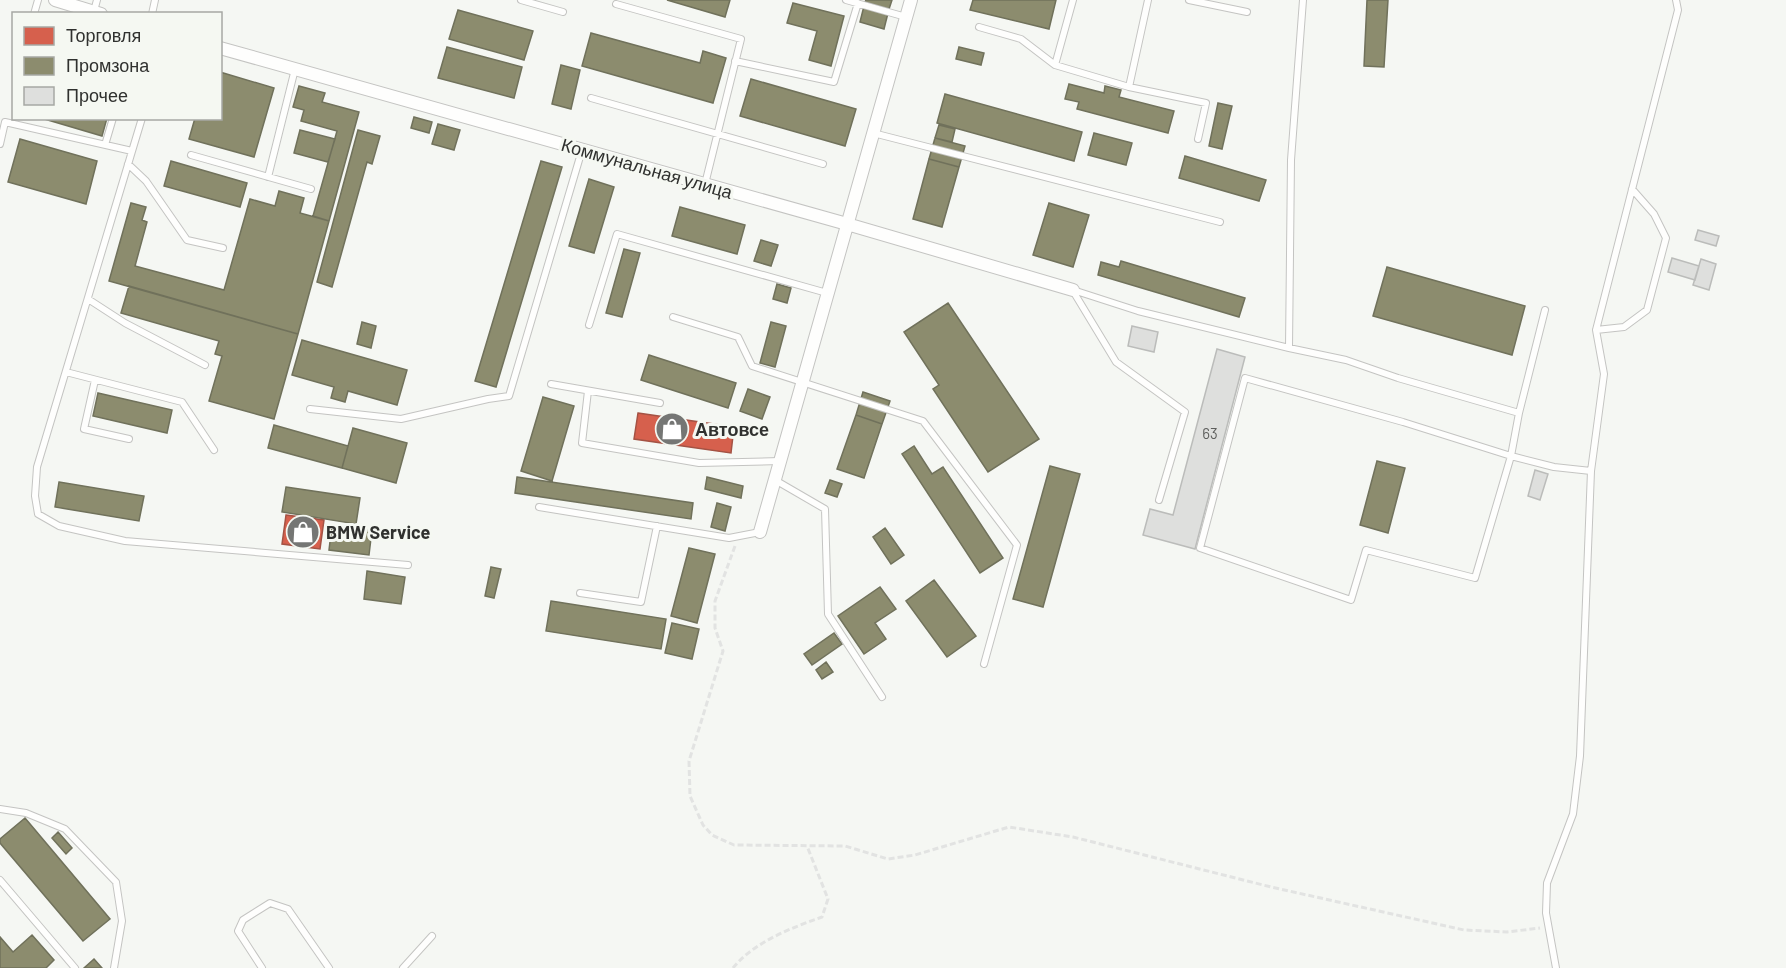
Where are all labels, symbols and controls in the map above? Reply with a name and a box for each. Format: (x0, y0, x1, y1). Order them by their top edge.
legend (12, 12, 222, 120)
text: Торговля (66, 24, 141, 46)
text: Промзона (66, 54, 150, 76)
text: Прочее (66, 84, 128, 106)
street label: Коммунальная улица (559, 133, 736, 203)
shop icon: Автовсе (654, 411, 690, 447)
place label: Автовсе (695, 418, 769, 440)
house number: 63 (1202, 424, 1218, 442)
shop icon: BMW Service (285, 514, 321, 550)
place label: BMW Service (326, 521, 431, 543)

